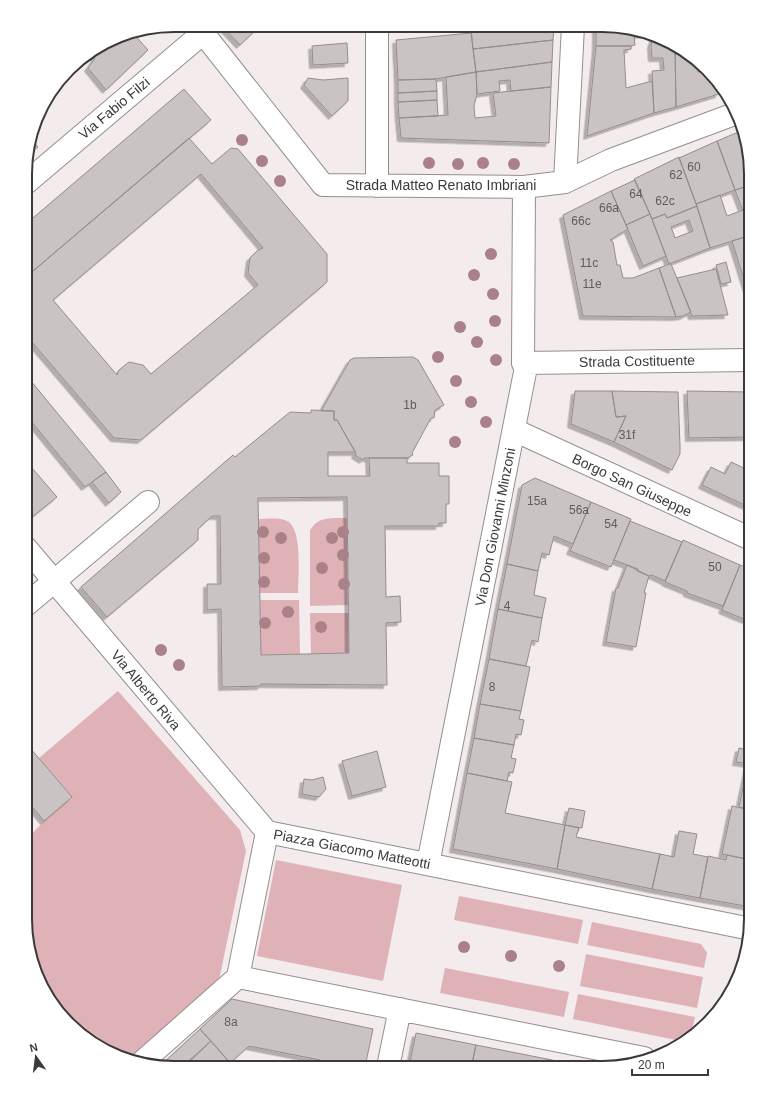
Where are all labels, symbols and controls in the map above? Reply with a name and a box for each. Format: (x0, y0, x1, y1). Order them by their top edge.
street label: Via Fabio Filzi (75, 74, 153, 142)
house number: 60 (687, 160, 701, 174)
house number: 62 (669, 168, 683, 182)
street label: Strada Matteo Renato Imbriani (346, 177, 536, 193)
house number: 64 (629, 187, 643, 201)
house number: 62c (655, 194, 675, 208)
house number: 66a (599, 201, 619, 215)
house number: 66c (571, 214, 591, 228)
house number: 11c (580, 256, 598, 270)
house number: 11e (582, 277, 602, 291)
street label: Strada Costituente (579, 352, 695, 370)
house number: 1b (403, 398, 417, 412)
house number: 31f (619, 428, 636, 442)
street label: Via Don Giovanni Minzoni (472, 447, 518, 607)
street label: Borgo San Giuseppe (570, 450, 694, 520)
house number: 15a (527, 494, 547, 508)
house number: 56a (569, 503, 589, 517)
house number: 54 (604, 517, 618, 531)
house number: 50 (708, 560, 722, 574)
house number: 4 (504, 599, 511, 613)
street label: Via Alberto Riva (108, 647, 184, 733)
house number: 8 (489, 680, 496, 694)
street label: Piazza Giacomo Matteotti (272, 826, 432, 872)
house number: 8a (224, 1015, 238, 1029)
north arrow (16, 1037, 56, 1077)
text: N (28, 1041, 39, 1054)
scale bar (632, 1051, 708, 1077)
text: 20 m (638, 1058, 665, 1072)

